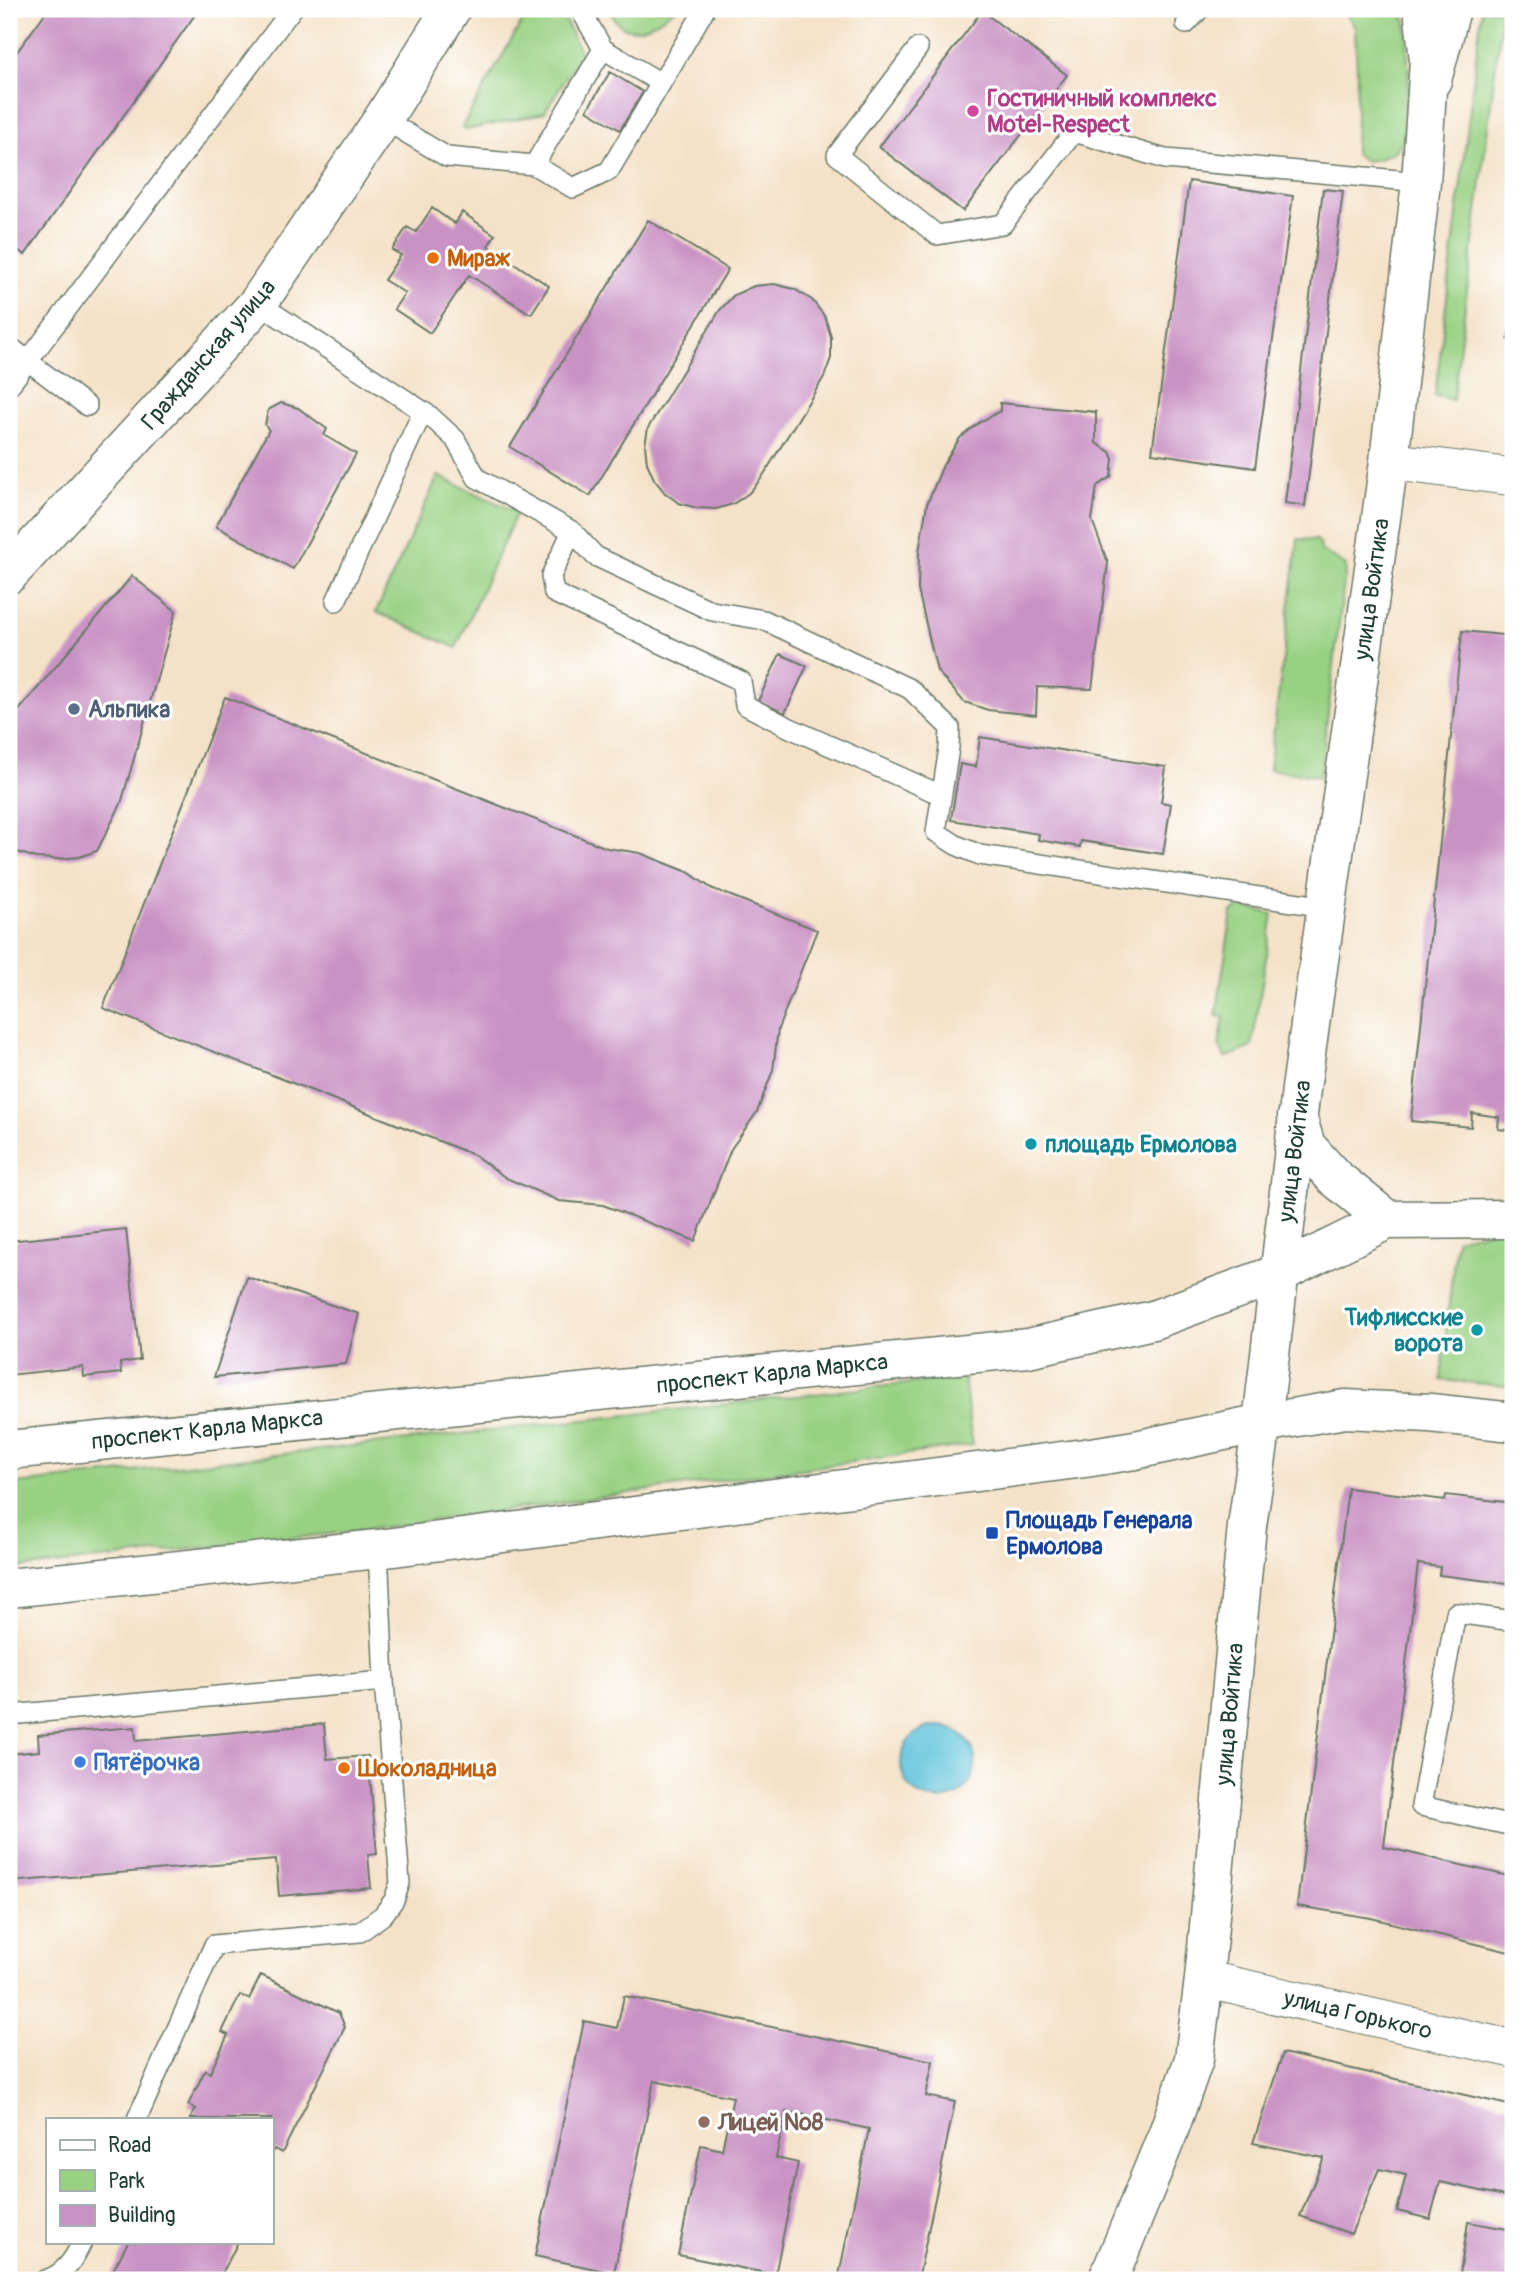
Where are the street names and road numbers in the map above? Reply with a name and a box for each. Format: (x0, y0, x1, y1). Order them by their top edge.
street label: Гражданская улица (135, 273, 282, 436)
street label: улица Войтика (1347, 516, 1396, 663)
street label: улица Войтика (1271, 1078, 1318, 1225)
street label: проспект Карла Маркса (655, 1347, 889, 1400)
street label: проспект Карла Маркса (90, 1403, 324, 1456)
street label: улица Войтика (1209, 1642, 1250, 1788)
street label: улица Горького (1280, 1983, 1435, 2046)

